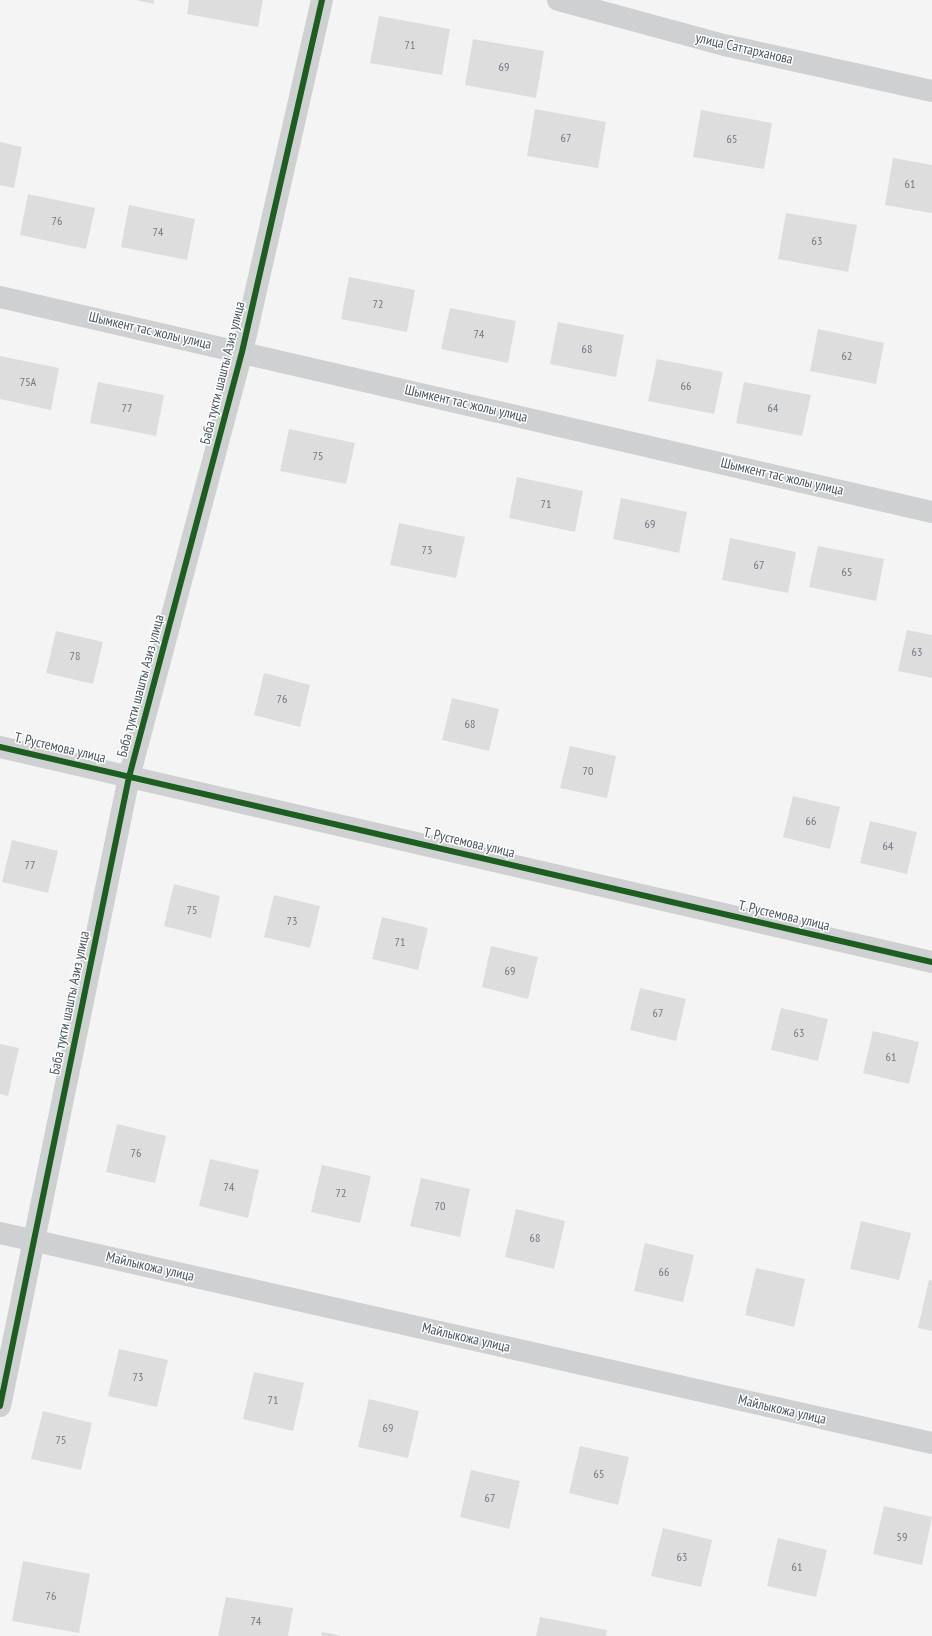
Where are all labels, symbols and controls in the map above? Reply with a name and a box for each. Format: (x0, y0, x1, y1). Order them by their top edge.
street label: улица Саттарханова (694, 30, 794, 68)
house number: 71 (405, 39, 415, 53)
house number: 69 (499, 61, 509, 75)
house number: 67 (561, 132, 571, 146)
house number: 65 (727, 133, 737, 147)
house number: 61 (905, 178, 915, 192)
house number: 76 (52, 215, 62, 229)
house number: 74 (153, 226, 163, 240)
house number: 63 (812, 235, 822, 249)
house number: 72 (373, 298, 383, 312)
street label: Баба тукти шашты Азиз улица (197, 300, 249, 446)
street label: Шымкент тас жолы улица (87, 309, 213, 353)
house number: 74 (474, 328, 484, 342)
house number: 68 (582, 343, 592, 357)
house number: 62 (842, 350, 852, 364)
house number: 75А (20, 376, 36, 390)
house number: 66 (681, 380, 691, 394)
street label: Шымкент тас жолы улица (403, 382, 529, 426)
house number: 77 (122, 402, 132, 416)
house number: 64 (768, 402, 778, 416)
house number: 75 (313, 450, 323, 464)
street label: Шымкент тас жолы улица (719, 455, 845, 499)
house number: 71 (541, 498, 551, 512)
house number: 69 (645, 518, 655, 532)
house number: 73 (422, 544, 432, 558)
house number: 67 (754, 559, 764, 573)
house number: 65 (842, 566, 852, 580)
street label: Баба тукти шашты Азиз улица (114, 613, 168, 759)
house number: 63 (912, 646, 922, 660)
house number: 78 (70, 650, 80, 664)
house number: 76 (277, 693, 287, 707)
house number: 68 (465, 718, 475, 732)
street label: Т. Рустемова улица (13, 729, 107, 767)
house number: 70 (583, 765, 593, 779)
house number: 66 (806, 815, 816, 829)
street label: Т. Рустемова улица (422, 824, 516, 862)
house number: 64 (883, 840, 893, 854)
house number: 77 (25, 859, 35, 873)
street label: Т. Рустемова улица (737, 897, 831, 935)
house number: 75 (187, 904, 197, 918)
house number: 73 (287, 915, 297, 929)
street label: Баба тукти шашты Азиз улица (47, 930, 93, 1076)
house number: 71 (395, 936, 405, 950)
house number: 69 (505, 965, 515, 979)
house number: 67 (653, 1007, 663, 1021)
house number: 63 (794, 1027, 804, 1041)
house number: 61 (886, 1051, 896, 1065)
house number: 76 (131, 1147, 141, 1161)
house number: 74 (224, 1181, 234, 1195)
house number: 72 (336, 1187, 346, 1201)
house number: 70 (435, 1200, 445, 1214)
house number: 68 (530, 1232, 540, 1246)
street label: Майлыкожа улица (104, 1249, 196, 1285)
house number: 66 (659, 1266, 669, 1280)
street label: Майлыкожа улица (420, 1320, 512, 1356)
house number: 73 (133, 1371, 143, 1385)
street label: Майлыкожа улица (736, 1392, 828, 1428)
house number: 71 (268, 1394, 278, 1408)
house number: 69 (383, 1422, 393, 1436)
house number: 75 (56, 1434, 66, 1448)
house number: 65 (594, 1468, 604, 1482)
house number: 67 (485, 1492, 495, 1506)
house number: 59 (897, 1531, 907, 1545)
house number: 63 (677, 1551, 687, 1565)
house number: 61 (792, 1561, 802, 1575)
house number: 76 (46, 1590, 56, 1604)
house number: 74 (251, 1615, 261, 1629)

